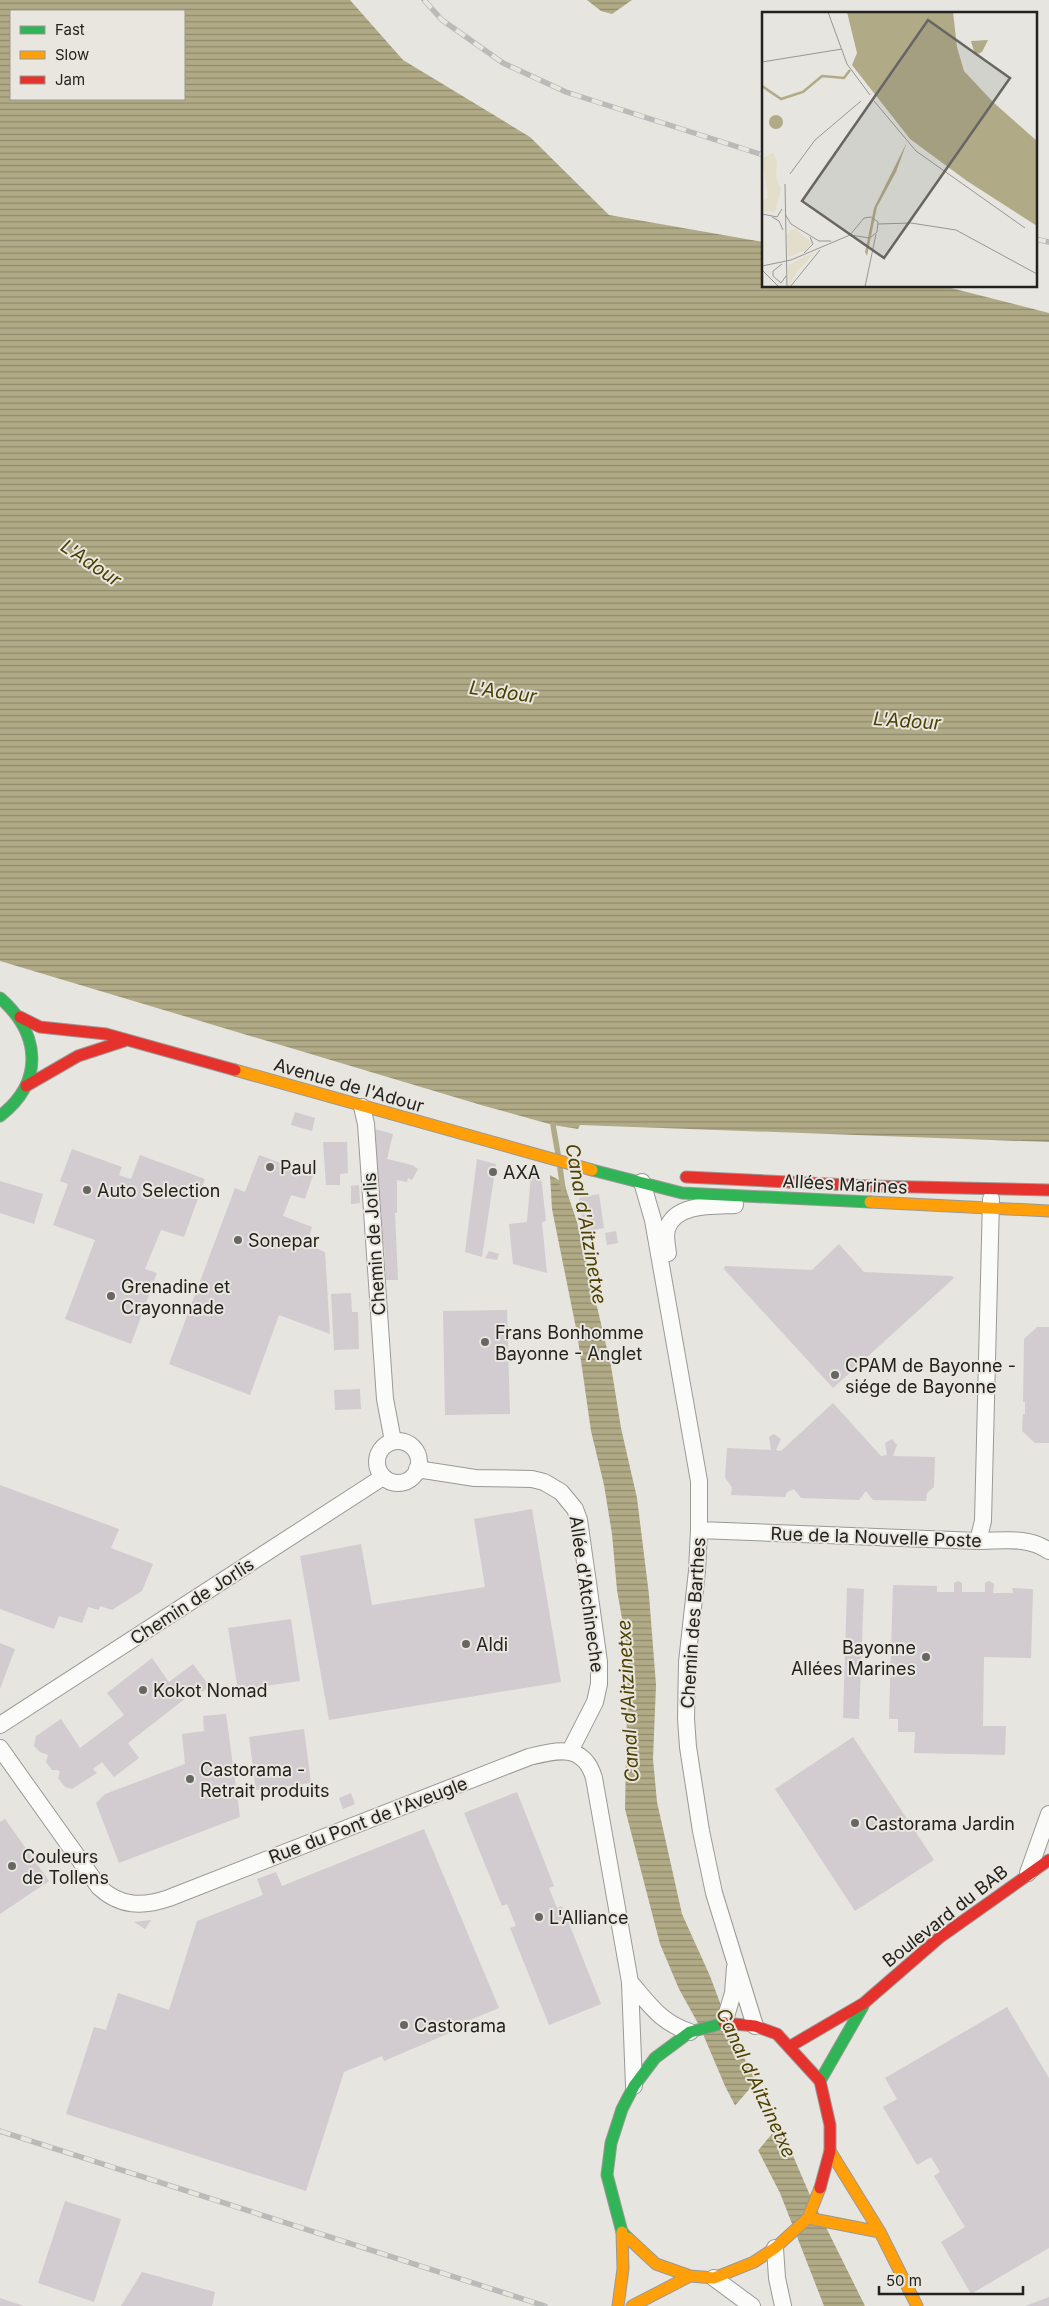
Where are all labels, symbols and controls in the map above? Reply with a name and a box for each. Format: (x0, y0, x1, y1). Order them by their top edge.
legend (10, 10, 185, 100)
inset map (762, 12, 1036, 288)
text: Fast (55, 20, 85, 39)
text: Slow (55, 45, 89, 64)
text: Jam (55, 70, 85, 89)
water label: L'Adour (56, 535, 126, 592)
water label: L'Adour (468, 676, 539, 708)
water label: L'Adour (872, 707, 942, 735)
street label: Avenue de l'Adour (272, 1054, 427, 1116)
water label: Canal d'Aitzinetxe (561, 1142, 611, 1306)
place label: Paul (280, 1157, 317, 1178)
marker: Paul (264, 1161, 276, 1173)
place label: AXA (503, 1162, 540, 1183)
marker: AXA (487, 1166, 499, 1178)
street label: Allées Marines (782, 1170, 908, 1198)
street label: Chemin de Jorlis (359, 1172, 389, 1316)
place label: Auto Selection (97, 1180, 221, 1201)
marker: Auto Selection (81, 1184, 93, 1196)
place label: Sonepar (248, 1230, 320, 1251)
marker: Sonepar (232, 1234, 244, 1246)
place label: Grenadine et Crayonnade (121, 1276, 230, 1318)
marker: Grenadine et Crayonnade (105, 1290, 117, 1302)
place label: Frans Bonhomme Bayonne - Anglet (495, 1322, 644, 1364)
marker: Frans Bonhomme Bayonne - Anglet (479, 1336, 491, 1348)
place label: CPAM de Bayonne - siége de Bayonne (845, 1355, 1016, 1397)
marker: CPAM de Bayonne - siége de Bayonne (829, 1369, 841, 1381)
street label: Allée d'Atchineche (566, 1514, 608, 1674)
street label: Rue de la Nouvelle Poste (770, 1523, 982, 1551)
street label: Chemin des Barthes (677, 1537, 709, 1709)
street label: Chemin de Jorlis (126, 1553, 258, 1649)
water label: Canal d'Aitzinetxe (612, 1619, 644, 1783)
place label: Aldi (476, 1634, 508, 1655)
place label: Bayonne Allées Marines (791, 1637, 916, 1679)
marker: Aldi (460, 1638, 472, 1650)
marker: Bayonne Allées Marines (920, 1651, 932, 1663)
place label: Kokot Nomad (153, 1680, 268, 1701)
marker: Kokot Nomad (137, 1684, 149, 1696)
place label: Castorama - Retrait produits (200, 1759, 329, 1801)
street label: Rue du Pont de l'Aveugle (266, 1772, 470, 1868)
marker: Castorama - Retrait produits (184, 1773, 196, 1785)
place label: Castorama Jardin (865, 1813, 1015, 1834)
marker: Castorama Jardin (849, 1817, 861, 1829)
place label: Couleurs de Tollens (22, 1846, 109, 1888)
marker: Couleurs de Tollens (6, 1860, 18, 1872)
street label: Boulevard du BAB (878, 1861, 1012, 1971)
place label: L'Alliance (549, 1907, 629, 1928)
marker: L'Alliance (533, 1911, 545, 1923)
water label: Canal d'Aitzinetxe (711, 2004, 801, 2162)
place label: Castorama (414, 2015, 506, 2036)
marker: Castorama (398, 2019, 410, 2031)
scale bar (879, 2264, 1023, 2296)
text: 50 m (886, 2271, 922, 2290)

